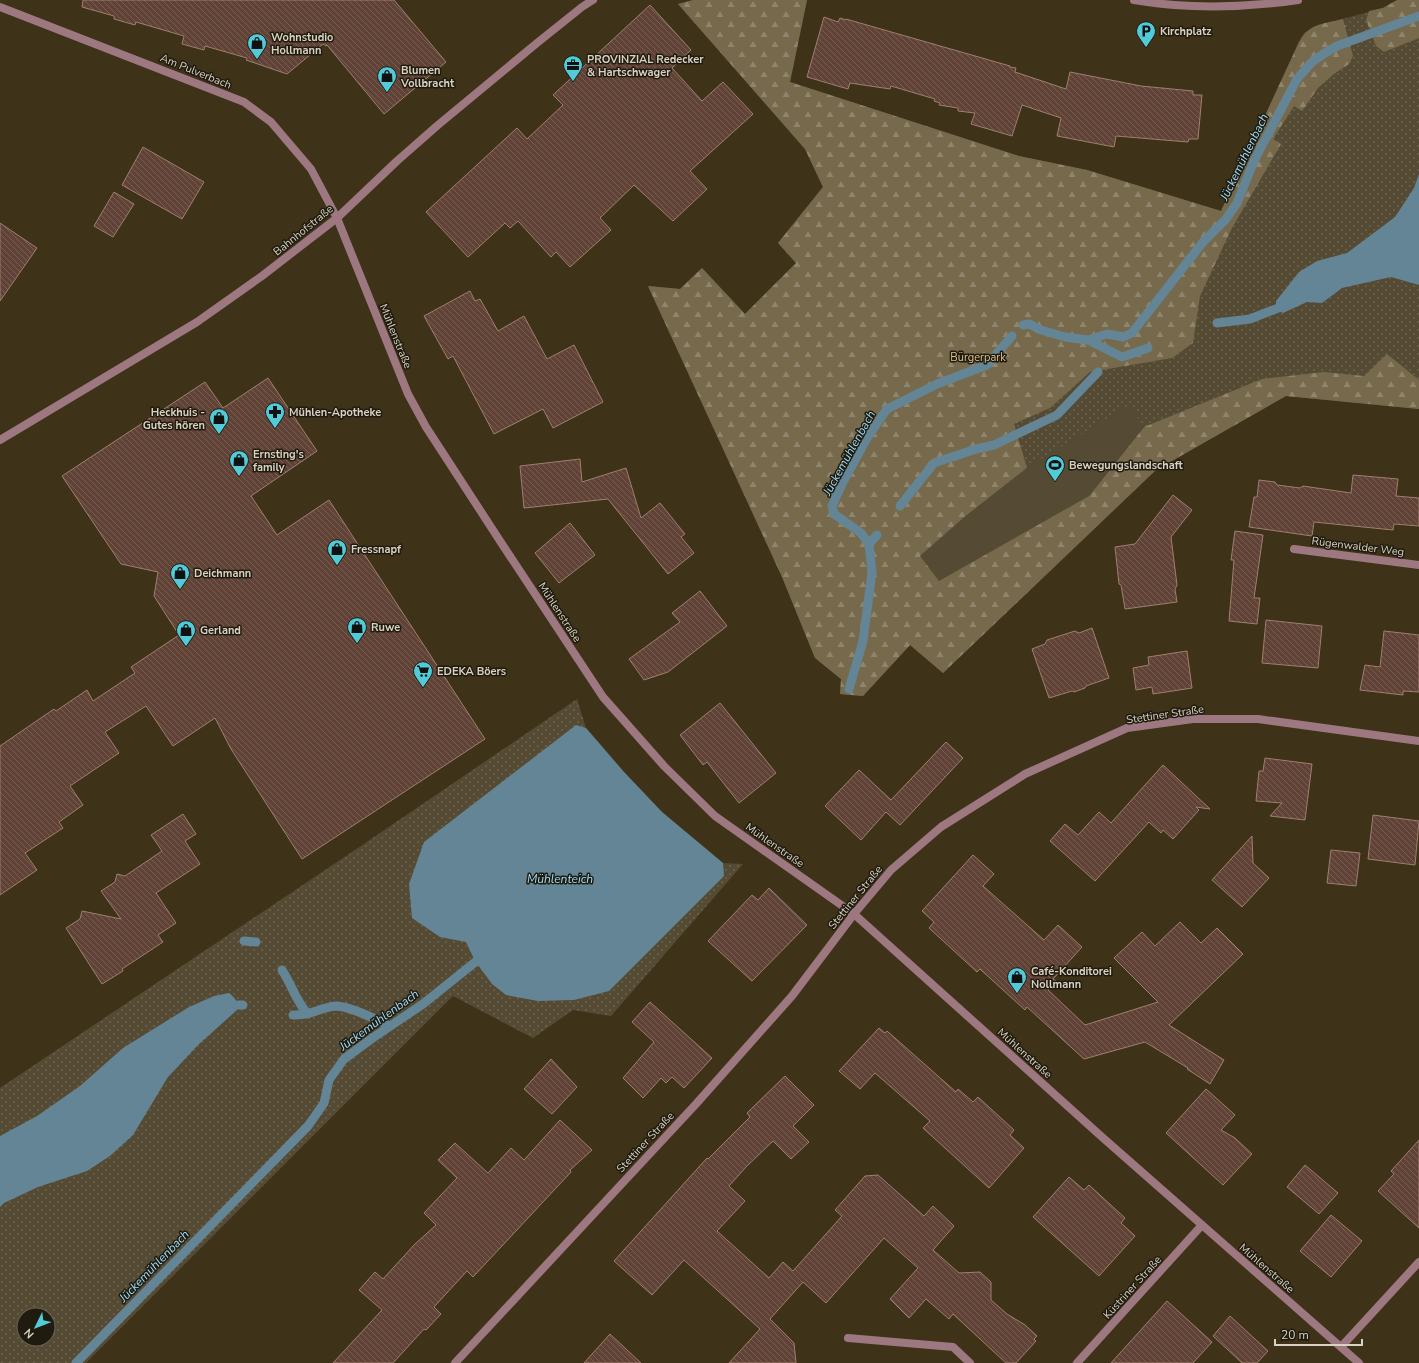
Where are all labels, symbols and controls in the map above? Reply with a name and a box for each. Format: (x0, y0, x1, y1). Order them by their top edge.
parking icon: Kirchplatz (1135, 20, 1157, 48)
place label: Kirchplatz (1160, 24, 1212, 39)
place label: Wohnstudio Hollmann (271, 30, 333, 58)
shop icon: Wohnstudio Hollmann (246, 32, 268, 60)
street label: Am Pulverbach (158, 50, 234, 93)
place label: PROVINZIAL Redecker & Hartschwager (587, 52, 704, 80)
office icon: PROVINZIAL Redecker & Hartschwager (562, 54, 584, 82)
place label: Blumen Vollbracht (400, 63, 455, 91)
shop icon: Blumen Vollbracht (376, 65, 398, 93)
water label: Jückemühlenbach (1216, 111, 1272, 204)
street label: Bahnhofstraße (270, 201, 337, 259)
street label: Mühlenstraße (376, 302, 415, 371)
park label: Bürgerpark (950, 350, 1006, 365)
pharmacy icon: Mühlen-Apotheke (264, 401, 286, 429)
place label: Heckhuis - Gutes hören (143, 405, 205, 433)
place label: Mühlen-Apotheke (289, 405, 381, 420)
shop icon: Heckhuis - Gutes hören (208, 407, 230, 435)
water label: Jückemühlenbach (819, 408, 879, 499)
place label: Ernsting's family (253, 447, 304, 475)
shop icon: Ernsting's family (228, 449, 250, 477)
sports icon: Bewegungslandschaft (1044, 454, 1066, 482)
place label: Bewegungslandschaft (1069, 458, 1183, 473)
street label: Rügenwalder Weg (1311, 533, 1405, 560)
shop icon: Fressnapf (326, 538, 348, 566)
place label: Fressnapf (351, 542, 402, 557)
shop icon: Deichmann (169, 562, 191, 590)
place label: Deichmann (194, 566, 251, 581)
street label: Mühlenstraße (535, 579, 585, 645)
shop icon: Ruwe (346, 616, 368, 644)
shop icon: Gerland (175, 619, 197, 647)
place label: Ruwe (371, 620, 400, 635)
place label: Gerland (200, 623, 241, 638)
supermarket icon: EDEKA Böers (412, 660, 434, 688)
place label: EDEKA Böers (437, 664, 506, 679)
street label: Stettiner Straße (1125, 702, 1205, 727)
street label: Mühlenstraße (742, 820, 807, 871)
street label: Stettiner Straße (825, 862, 886, 932)
water label: Mühlenteich (527, 871, 593, 887)
place label: Café-Konditorei Nollmann (1031, 964, 1112, 992)
shop icon: Café-Konditorei Nollmann (1006, 966, 1028, 994)
water label: Jückemühlenbach (335, 986, 422, 1055)
street label: Mühlenstraße (994, 1025, 1055, 1082)
street label: Stettiner Straße (613, 1108, 678, 1176)
water label: Jückemühlenbach (115, 1226, 193, 1306)
street label: Mühlenstraße (1236, 1240, 1298, 1297)
street label: Küstriner Straße (1100, 1252, 1165, 1322)
north arrow (16, 1307, 56, 1347)
scale bar (1275, 1321, 1362, 1347)
text: N (21, 1325, 37, 1342)
text: 20 m (1281, 1327, 1309, 1343)

